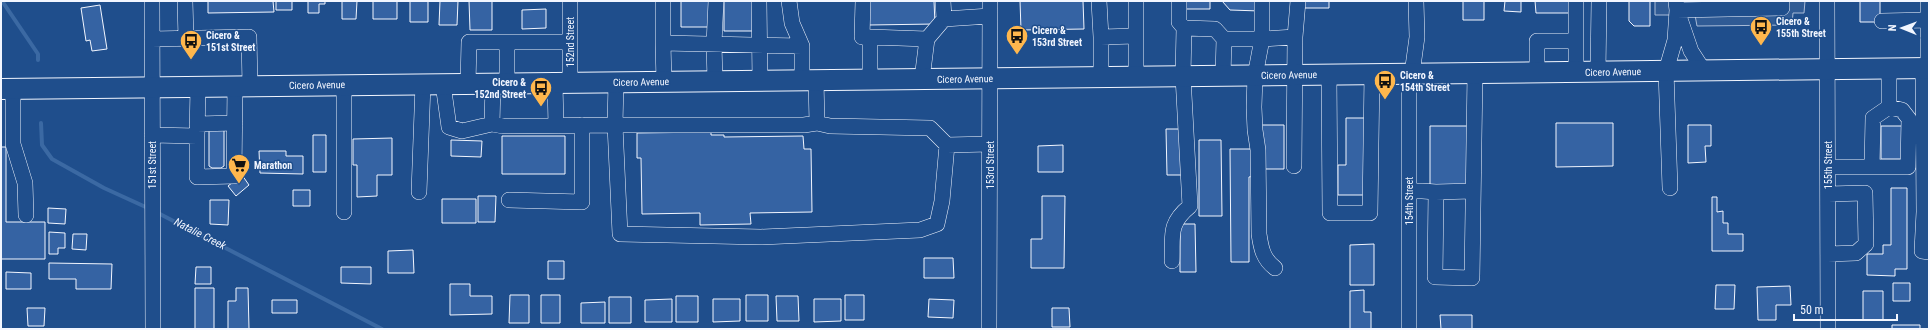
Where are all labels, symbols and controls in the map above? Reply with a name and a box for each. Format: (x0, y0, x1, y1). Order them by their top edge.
north arrow (1882, 8, 1922, 48)
bus stop icon: Cicero & 155th Street (1748, 14, 1774, 47)
place label: Cicero & 155th Street (1776, 16, 1826, 39)
street label: 152nd Street (565, 17, 576, 67)
bus stop icon: Cicero & 153rd Street (1004, 23, 1030, 56)
text: N (1886, 24, 1899, 31)
place label: Cicero & 153rd Street (1032, 25, 1082, 48)
bus stop icon: Cicero & 151st Street (178, 28, 204, 61)
place label: Cicero & 151st Street (206, 30, 255, 53)
street label: Cicero Avenue (1585, 66, 1642, 78)
bus stop icon: Cicero & 154th Street (1372, 68, 1398, 101)
street label: Cicero Avenue (1261, 69, 1318, 81)
place label: Cicero & 154th Street (1400, 70, 1450, 93)
street label: Cicero Avenue (937, 73, 994, 85)
bus stop icon: Cicero & 152nd Street (528, 75, 554, 108)
street label: Cicero Avenue (613, 76, 670, 88)
place label: Cicero & 152nd Street (474, 77, 526, 100)
street label: Cicero Avenue (289, 79, 346, 91)
street label: 151st Street (147, 141, 158, 189)
street label: 153rd Street (985, 141, 996, 189)
street label: 155th Street (1823, 141, 1834, 189)
supermarket icon: Marathon (226, 152, 252, 185)
place label: Marathon (254, 160, 292, 171)
street label: 154th Street (1404, 177, 1415, 225)
water label: Natalie Creek (172, 215, 228, 253)
scale bar (1794, 296, 1897, 322)
text: 50 m (1800, 303, 1824, 317)

